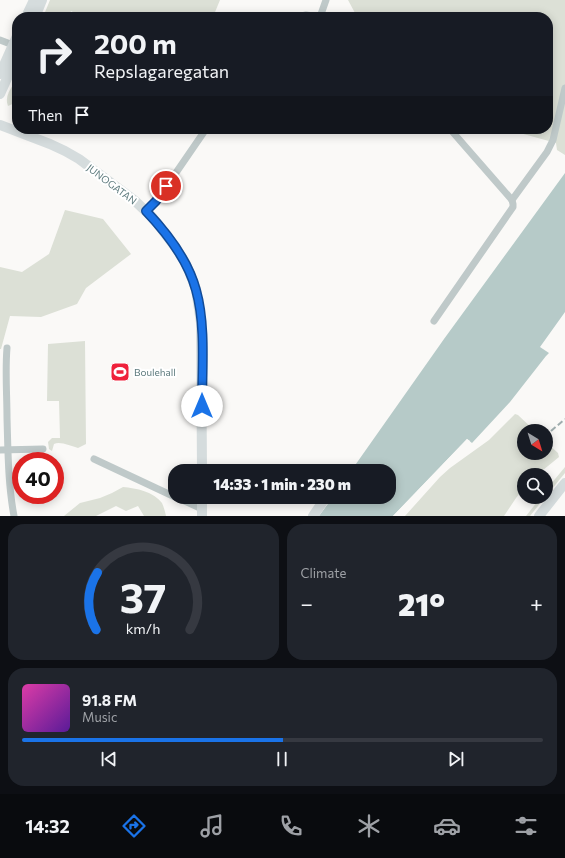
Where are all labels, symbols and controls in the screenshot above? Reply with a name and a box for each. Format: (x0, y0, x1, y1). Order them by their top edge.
text: 200 m (94, 26, 177, 60)
icon: right (28, 28, 80, 80)
text: Repslagaregatan (94, 60, 229, 82)
icon: arrive (71, 104, 93, 126)
text: Then (28, 106, 63, 124)
street label: JUNOGATAN (85, 161, 139, 207)
pin (149, 169, 183, 203)
icon: arrive (155, 175, 177, 197)
sports icon: Boulehall (109, 361, 131, 383)
place label: Boulehall (134, 366, 176, 378)
position arrow (181, 385, 223, 427)
north arrow (517, 424, 553, 460)
map controls (517, 424, 553, 504)
speed limit sign: 40 (12, 452, 64, 504)
button: search (517, 468, 553, 504)
text: 14:33 · 1 min · 230 m (213, 475, 351, 493)
text: Climate (301, 565, 346, 581)
text: 37 (120, 571, 167, 622)
text: 21° (398, 585, 445, 622)
text: − (301, 590, 313, 617)
text: + (530, 590, 543, 617)
text: km/h (126, 619, 161, 637)
text: 91.8 FM (82, 691, 137, 709)
text: Music (82, 709, 117, 725)
icon: previous (98, 748, 120, 770)
icon: pause (271, 748, 293, 770)
icon: next (445, 748, 467, 770)
icon: directions (120, 812, 148, 840)
icon: music (198, 812, 226, 840)
icon: phone (277, 812, 305, 840)
icon: climate (355, 812, 383, 840)
icon: car (433, 812, 461, 840)
icon: filters (512, 812, 540, 840)
text: 14:32 (25, 815, 70, 837)

